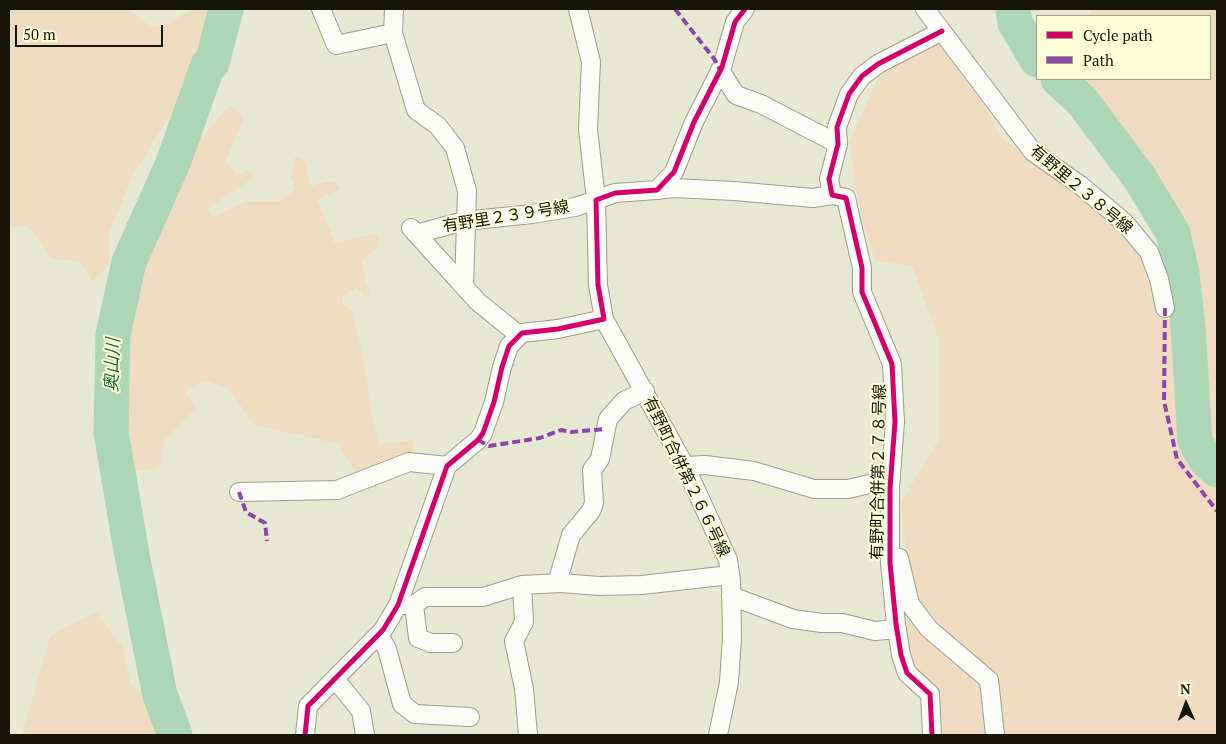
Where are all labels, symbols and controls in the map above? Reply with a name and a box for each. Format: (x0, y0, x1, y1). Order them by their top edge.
scale bar (18, 15, 165, 47)
legend (1036, 15, 1211, 80)
text: 50 m (23, 24, 56, 44)
text: Cycle path (1083, 25, 1153, 45)
text: Path (1083, 50, 1114, 70)
street label: 有野里２３８号線 (1026, 142, 1136, 238)
street label: 有野里２３９号線 (441, 198, 571, 236)
water label: 奥山川 (101, 338, 125, 392)
street label: 有野町合併第２７８号線 (868, 384, 890, 560)
street label: 有野町合併第２６６号線 (639, 394, 733, 560)
north arrow (1161, 679, 1211, 729)
text: N (1180, 679, 1191, 698)

